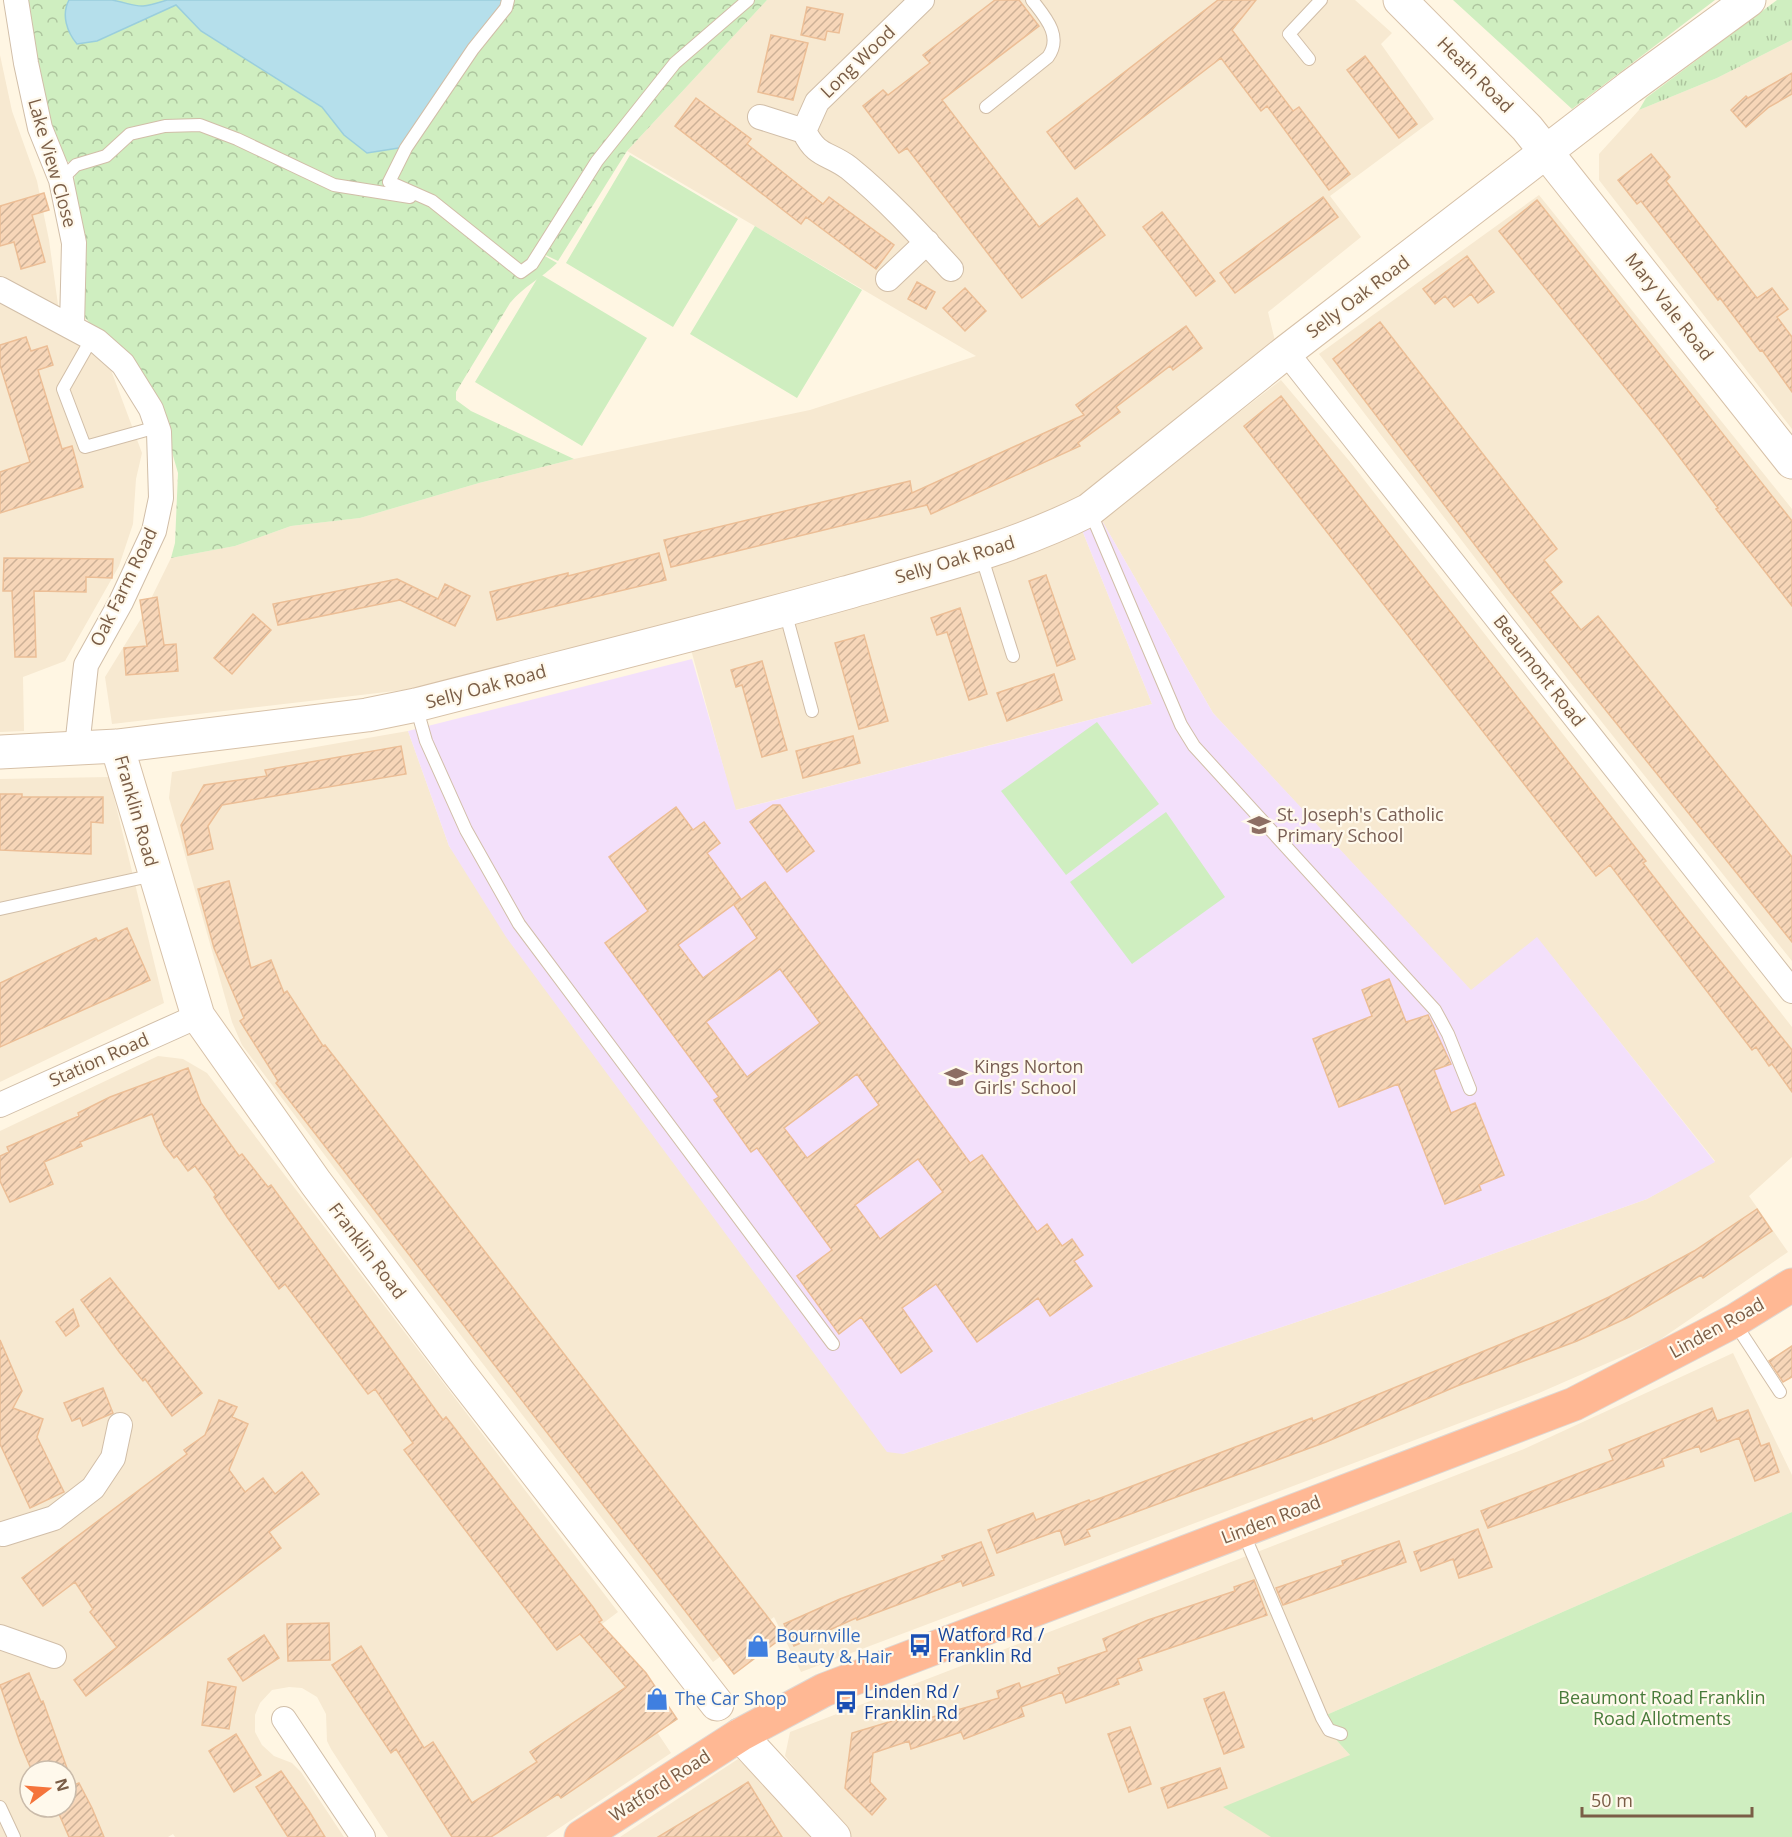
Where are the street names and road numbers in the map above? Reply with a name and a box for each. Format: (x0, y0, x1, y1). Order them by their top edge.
street label: Long Wood (815, 20, 900, 103)
street label: Heath Road (1432, 31, 1519, 118)
street label: Lake View Close (23, 95, 83, 230)
street label: Mary Vale Road (1620, 248, 1719, 365)
street label: Selly Oak Road (1301, 249, 1414, 343)
street label: Oak Farm Road (84, 523, 162, 650)
street label: Selly Oak Road (892, 529, 1017, 589)
street label: Beaumont Road (1489, 610, 1591, 731)
street label: Selly Oak Road (423, 658, 549, 714)
street label: Franklin Road (110, 752, 164, 869)
street label: Station Road (45, 1026, 152, 1092)
street label: Franklin Road (324, 1197, 412, 1304)
street label: Linden Road (1665, 1291, 1768, 1363)
street label: Linden Road (1217, 1489, 1324, 1549)
street label: Watford Road (604, 1744, 715, 1827)

